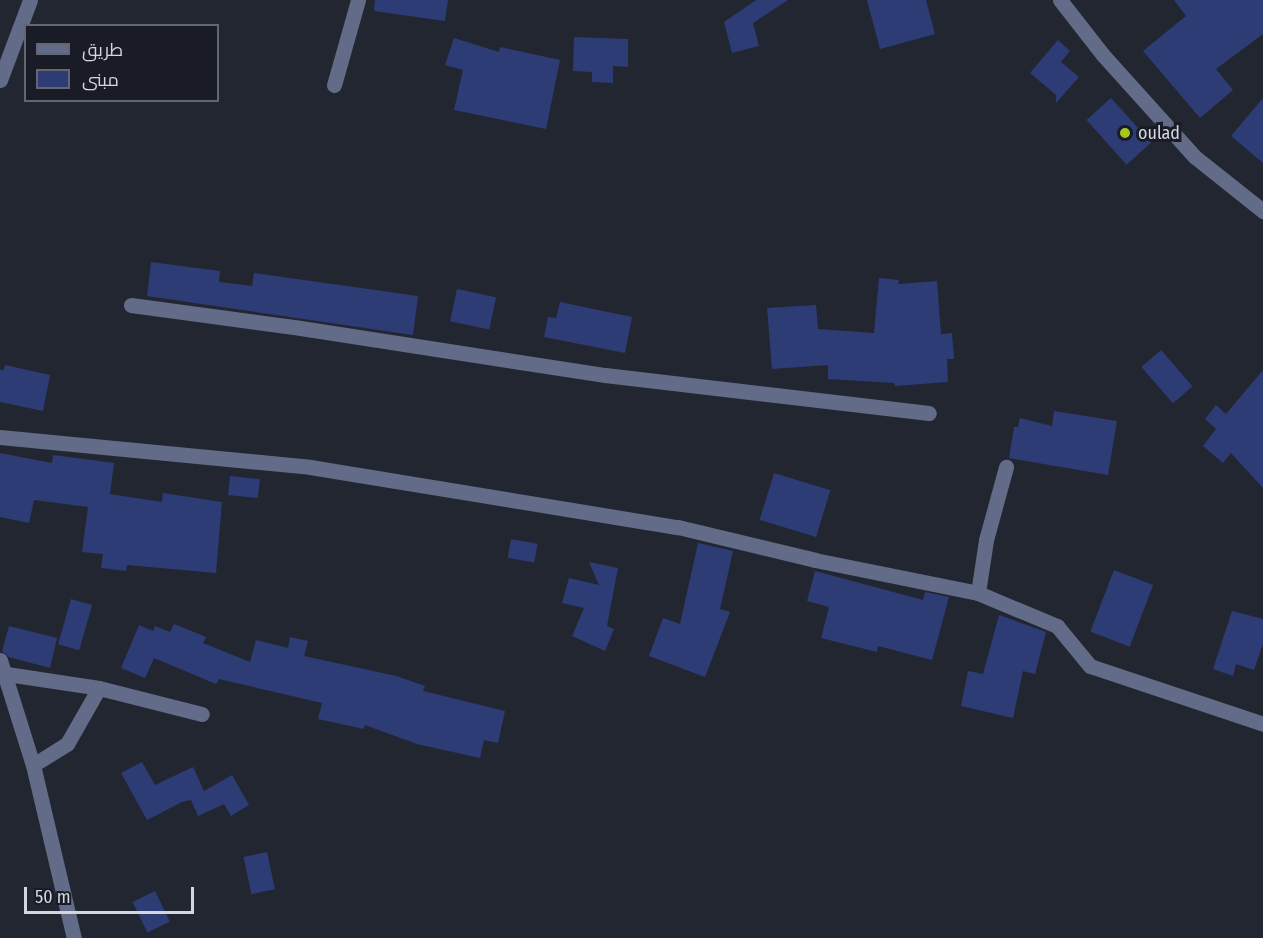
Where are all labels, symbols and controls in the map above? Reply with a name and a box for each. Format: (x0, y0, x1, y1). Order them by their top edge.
legend (24, 24, 219, 102)
text: طريق (82, 39, 123, 61)
text: مبنى (82, 69, 119, 91)
place label: oulad (1138, 122, 1180, 144)
marker: oulad (1116, 124, 1134, 142)
scale bar (27, 875, 196, 913)
text: 50 m (35, 886, 71, 908)

